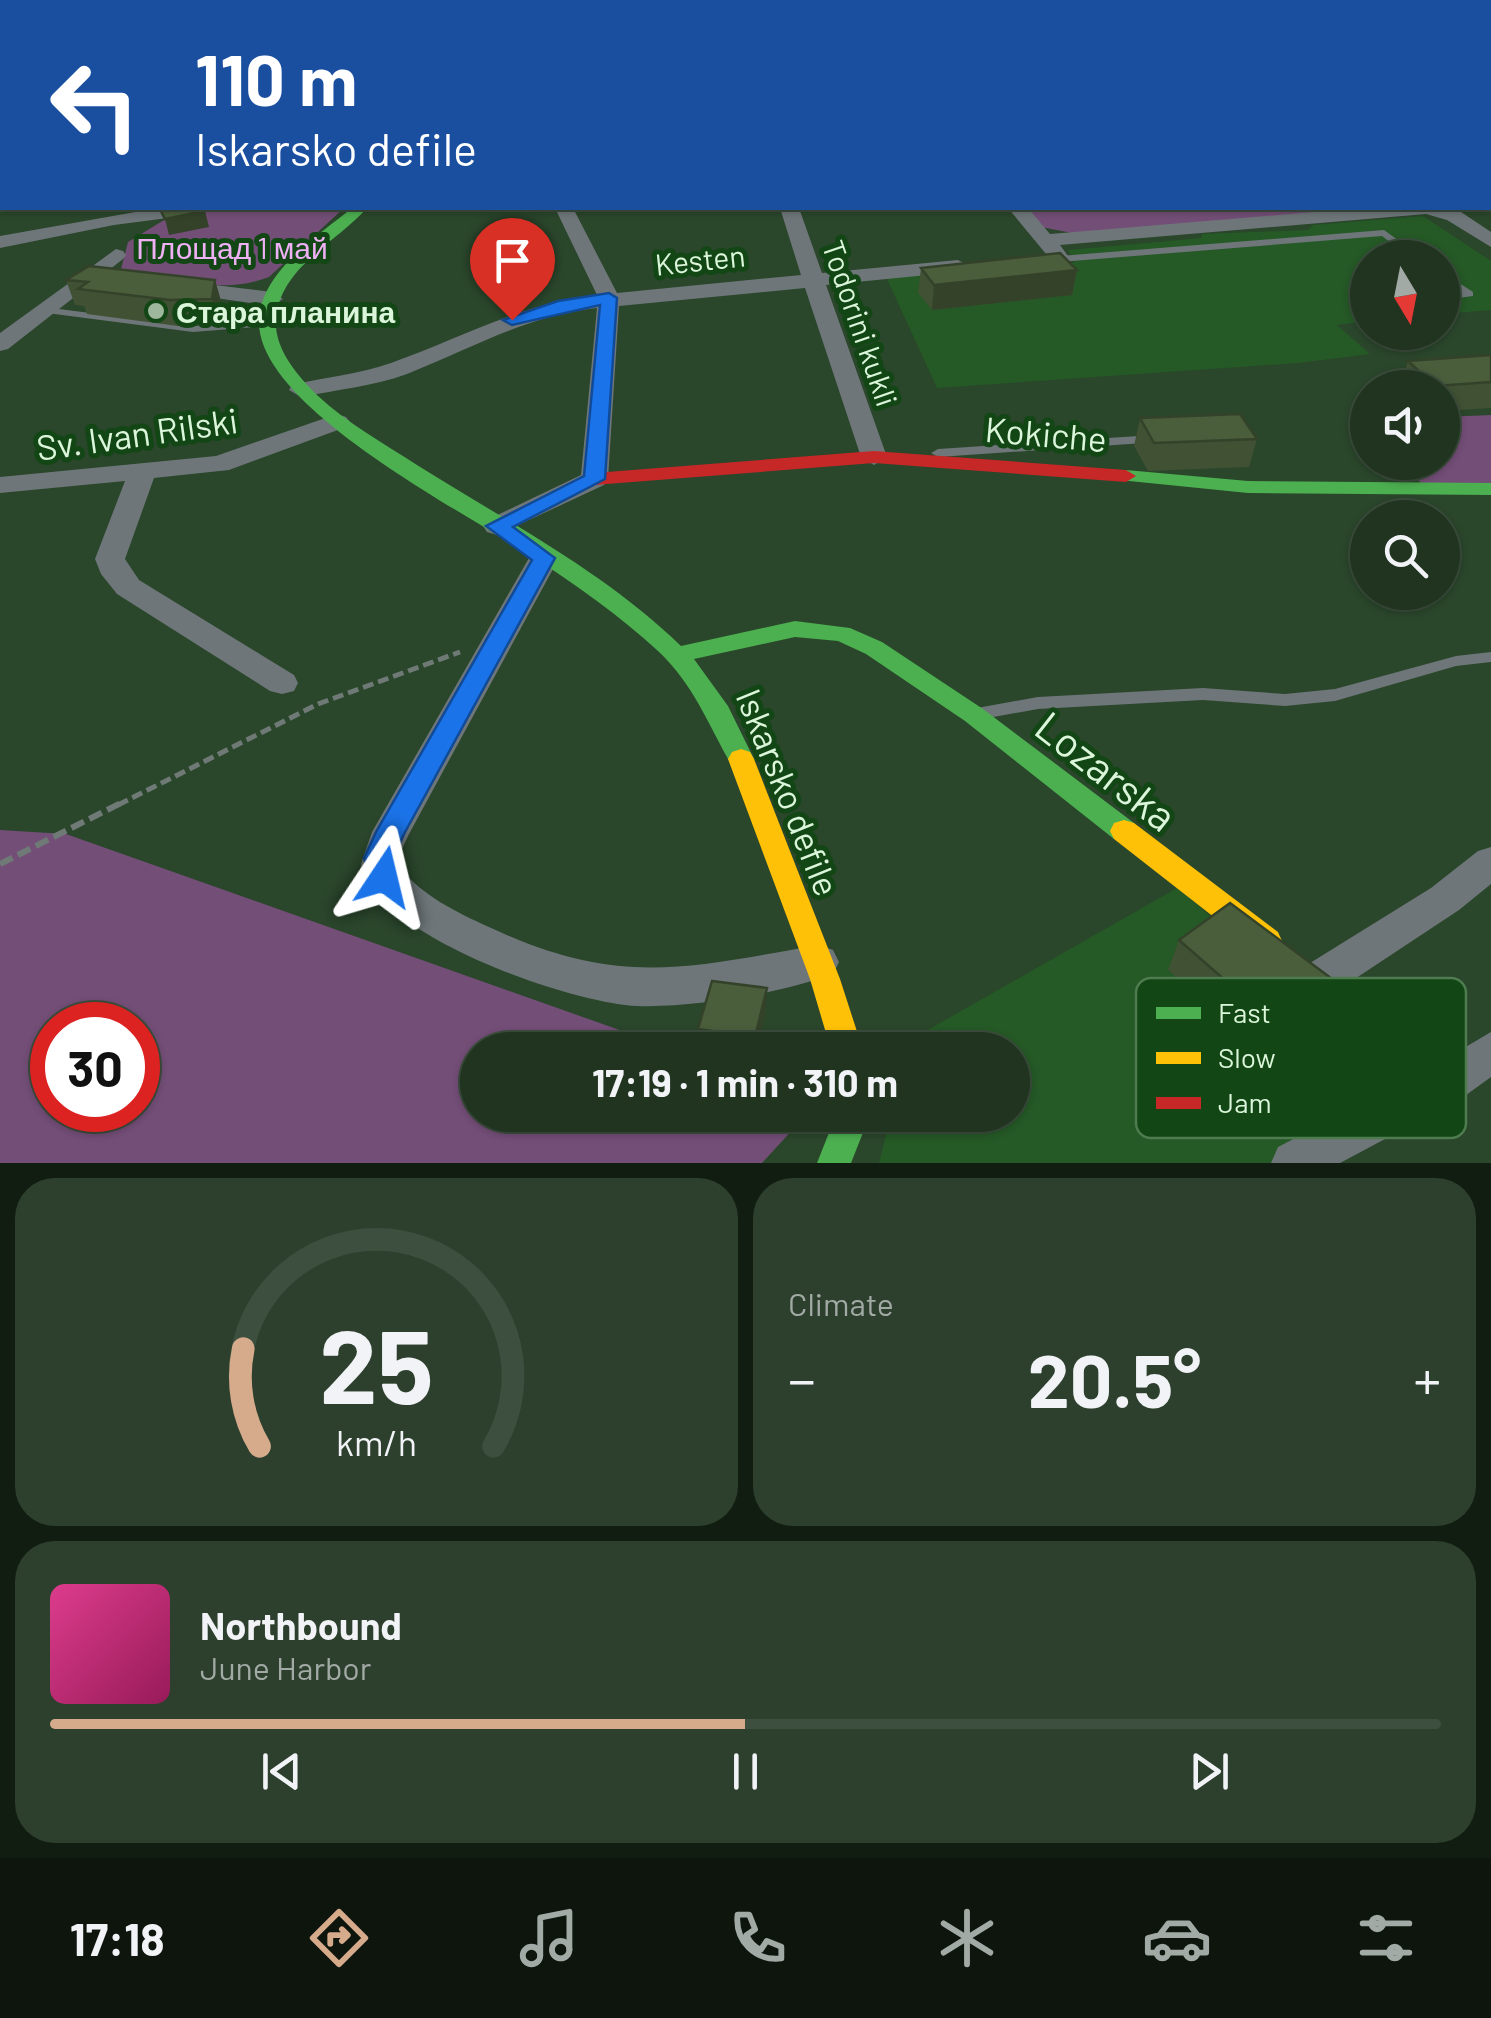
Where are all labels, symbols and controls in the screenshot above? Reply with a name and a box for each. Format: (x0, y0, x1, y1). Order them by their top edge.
text: 110 m (195, 36, 357, 120)
icon: left (30, 40, 160, 170)
text: Iskarsko defile (195, 121, 477, 175)
pin (470, 218, 555, 321)
park label: Площад 1 май (136, 229, 328, 265)
icon: arrive (485, 233, 540, 288)
street label: Todorini kukli (816, 235, 906, 411)
street label: Kesten (653, 236, 747, 282)
north arrow (1350, 240, 1460, 350)
map controls (1350, 240, 1460, 610)
place label: Стара планина (176, 293, 396, 329)
marker: Стара планина (145, 300, 167, 322)
button: sound (1350, 370, 1460, 480)
street label: Sv. Ivan Rilski (34, 398, 240, 468)
street label: Kokiche (983, 407, 1109, 459)
button: search (1350, 500, 1460, 610)
street label: Iskarsko defile (728, 682, 850, 902)
street label: Lozarska (1027, 700, 1187, 840)
position arrow (332, 825, 436, 929)
legend (1136, 978, 1466, 1138)
text: Fast (1218, 995, 1271, 1029)
speed limit sign: 30 (30, 1002, 160, 1132)
text: Slow (1218, 1040, 1276, 1074)
text: 17:19 · 1 min · 310 m (592, 1059, 898, 1105)
text: Jam (1218, 1085, 1272, 1119)
text: Climate (788, 1284, 894, 1322)
text: 25 (319, 1300, 434, 1425)
text: 20.5° (1028, 1333, 1201, 1423)
text: − (788, 1345, 816, 1411)
text: + (1413, 1345, 1441, 1411)
text: km/h (336, 1420, 417, 1463)
text: Northbound (200, 1602, 402, 1648)
text: June Harbor (200, 1648, 371, 1686)
icon: previous (254, 1744, 309, 1799)
icon: pause (718, 1744, 773, 1799)
icon: next (1182, 1744, 1237, 1799)
icon: directions (304, 1903, 374, 1973)
icon: music (514, 1903, 584, 1973)
icon: phone (723, 1903, 793, 1973)
icon: climate (932, 1903, 1002, 1973)
icon: car (1142, 1903, 1212, 1973)
icon: filters (1351, 1903, 1421, 1973)
text: 17:18 (70, 1911, 165, 1965)

